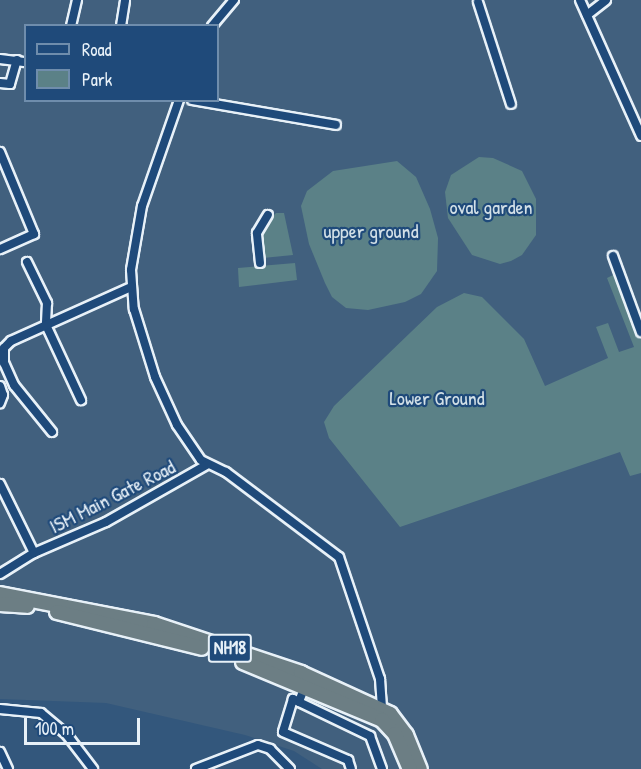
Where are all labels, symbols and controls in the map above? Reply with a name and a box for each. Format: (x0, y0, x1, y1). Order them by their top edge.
legend (24, 24, 219, 102)
text: Road (82, 37, 112, 62)
text: Park (82, 67, 112, 92)
park label: oval garden (449, 194, 533, 218)
park label: upper ground (324, 218, 418, 242)
park label: Lower Ground (389, 385, 485, 409)
street label: ISM Main Gate Road (45, 454, 179, 538)
road number: NH18 (208, 633, 252, 663)
scale bar (27, 706, 142, 744)
text: 100 m (35, 716, 74, 741)

